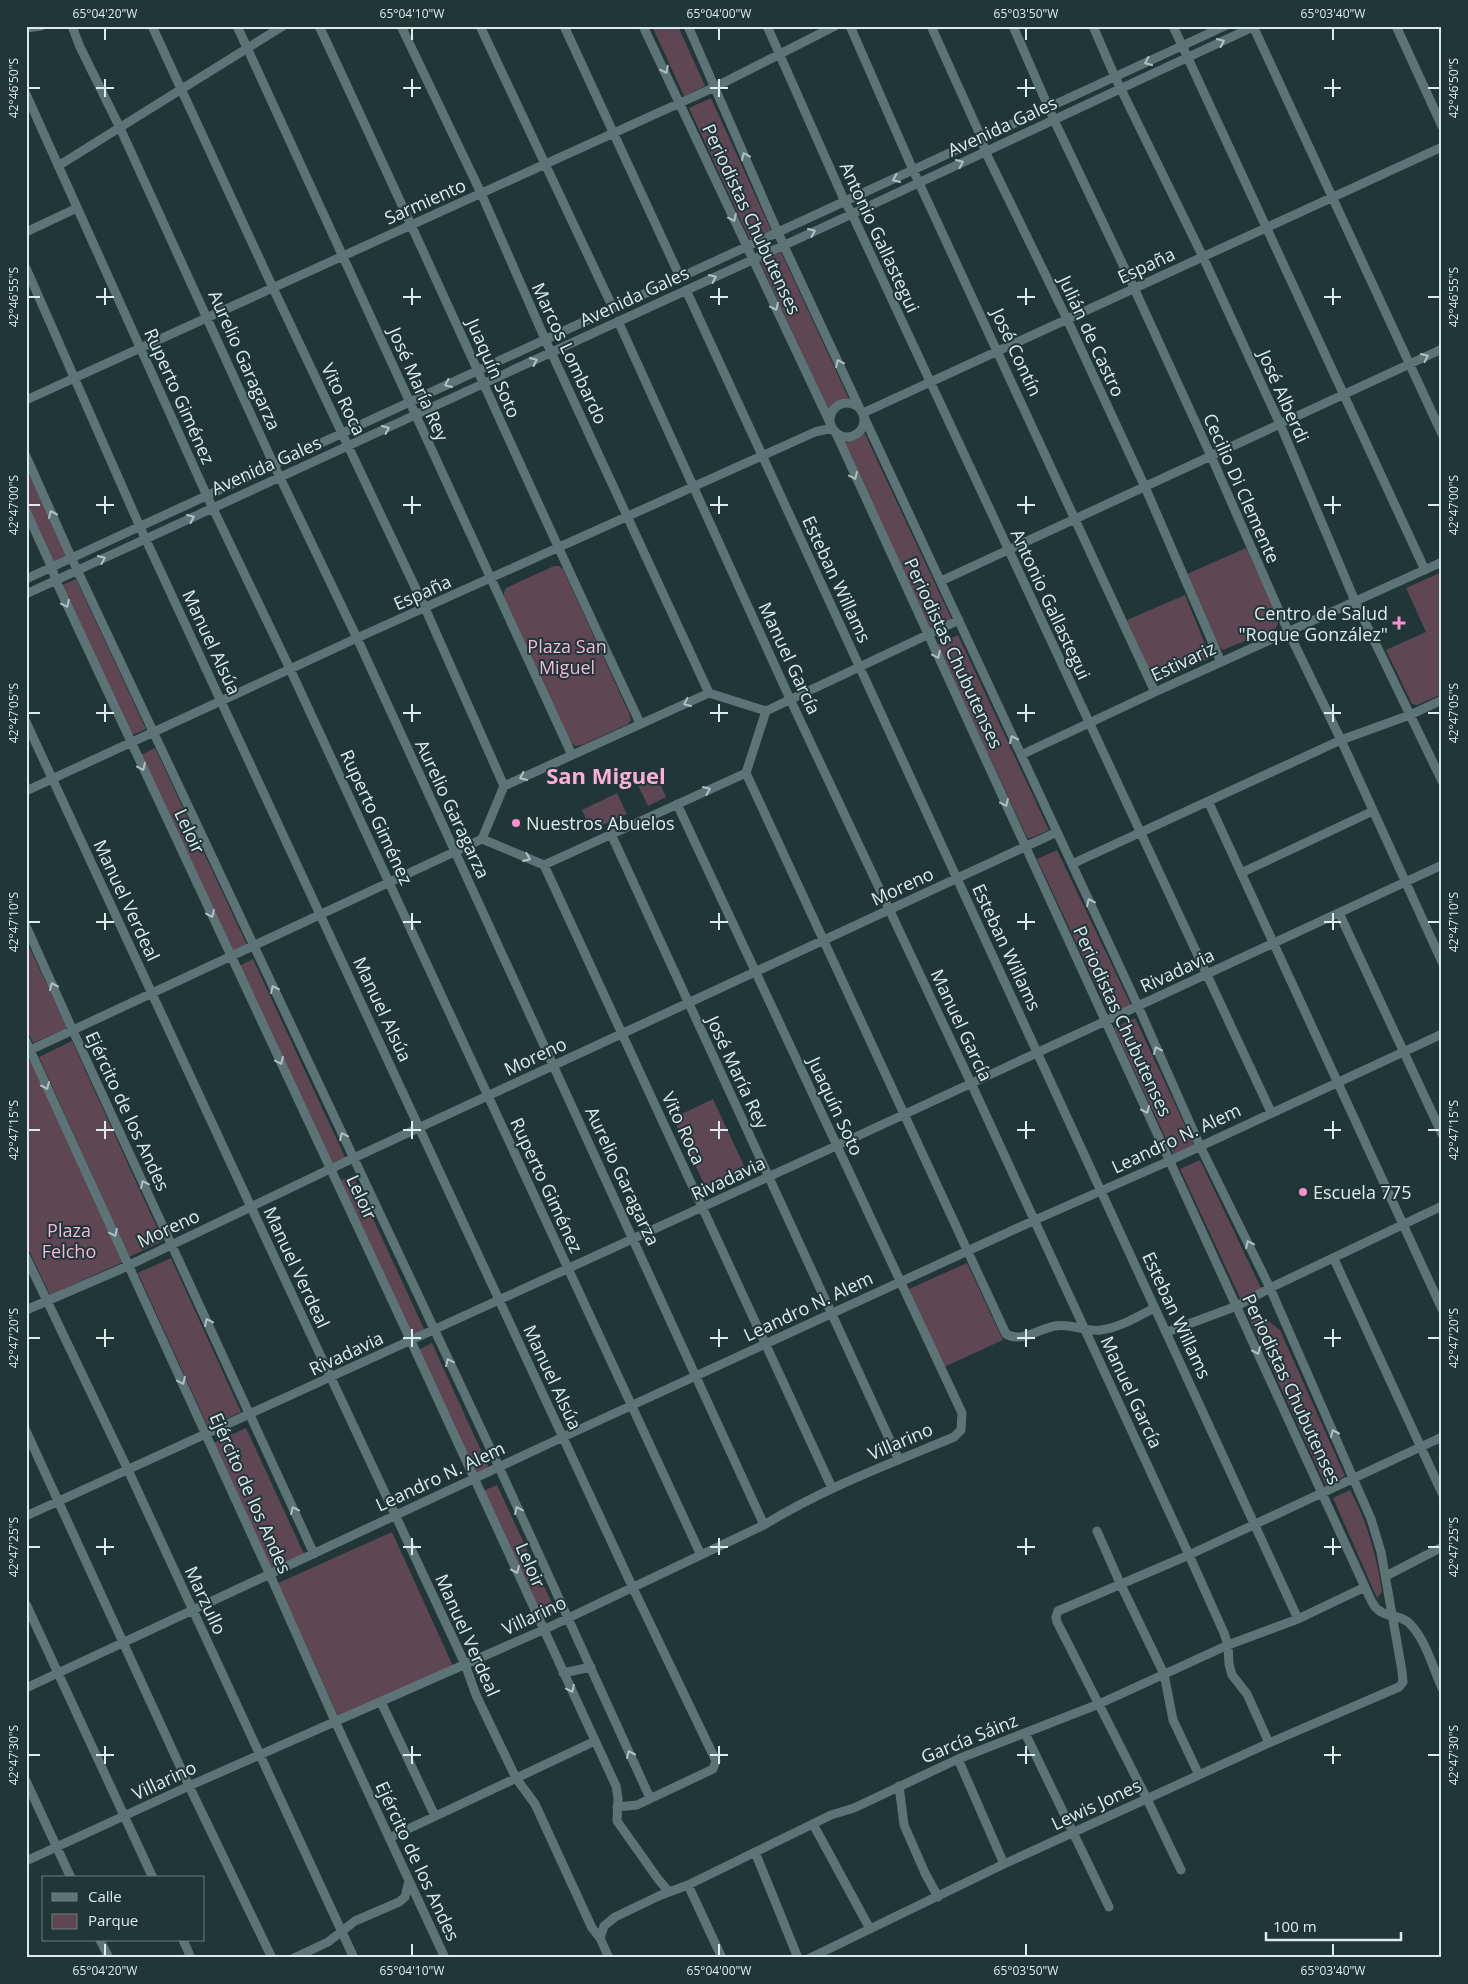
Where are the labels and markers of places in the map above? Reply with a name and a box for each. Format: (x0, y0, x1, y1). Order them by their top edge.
place label: Centro de Salud "Roque González" (1238, 601, 1388, 646)
marker: Centro de Salud "Roque González" (1392, 616, 1406, 630)
place label: Nuestros Abuelos (526, 811, 675, 835)
marker: Nuestros Abuelos (510, 817, 522, 829)
place label: Escuela 775 (1313, 1180, 1411, 1204)
marker: Escuela 775 (1297, 1186, 1309, 1198)

